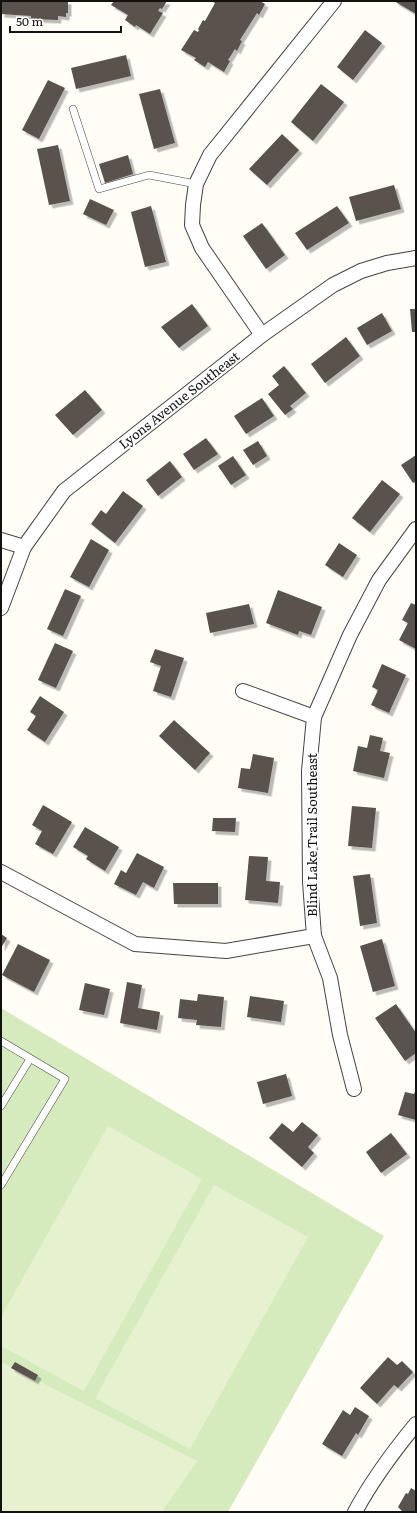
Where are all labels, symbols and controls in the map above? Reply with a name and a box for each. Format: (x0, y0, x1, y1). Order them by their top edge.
scale bar (10, 8, 121, 34)
text: 50 m (16, 12, 43, 30)
street label: Lyons Avenue Southeast (114, 346, 244, 453)
street label: Blind Lake Trail Southeast (302, 752, 321, 917)

